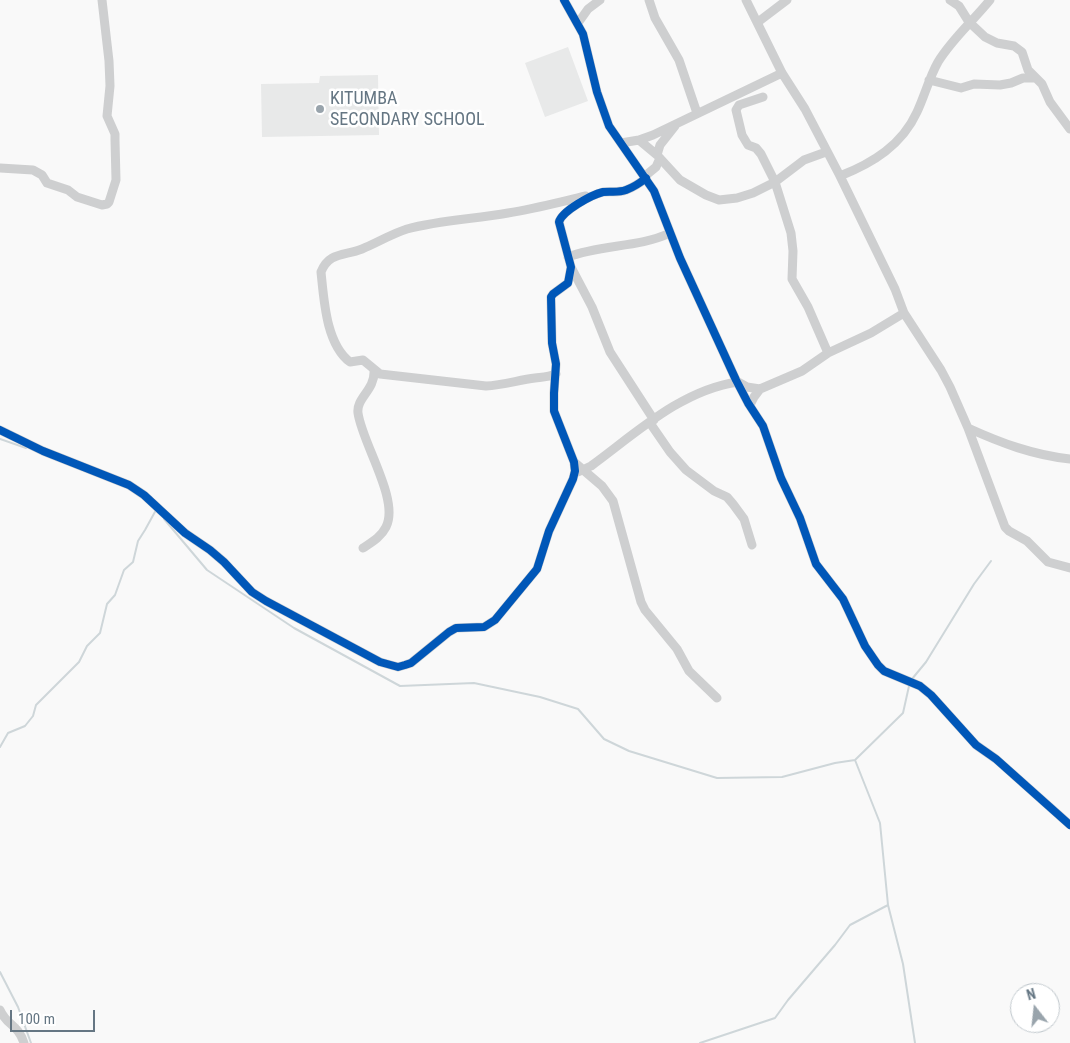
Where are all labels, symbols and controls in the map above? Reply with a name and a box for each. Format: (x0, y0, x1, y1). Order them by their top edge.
place label: KITUMBA SECONDARY SCHOOL (330, 88, 485, 130)
marker: KITUMBA SECONDARY SCHOOL (314, 103, 326, 115)
north arrow (1010, 983, 1060, 1033)
text: N (1025, 986, 1037, 1003)
scale bar (12, 1000, 98, 1032)
text: 100 m (18, 1010, 55, 1028)

